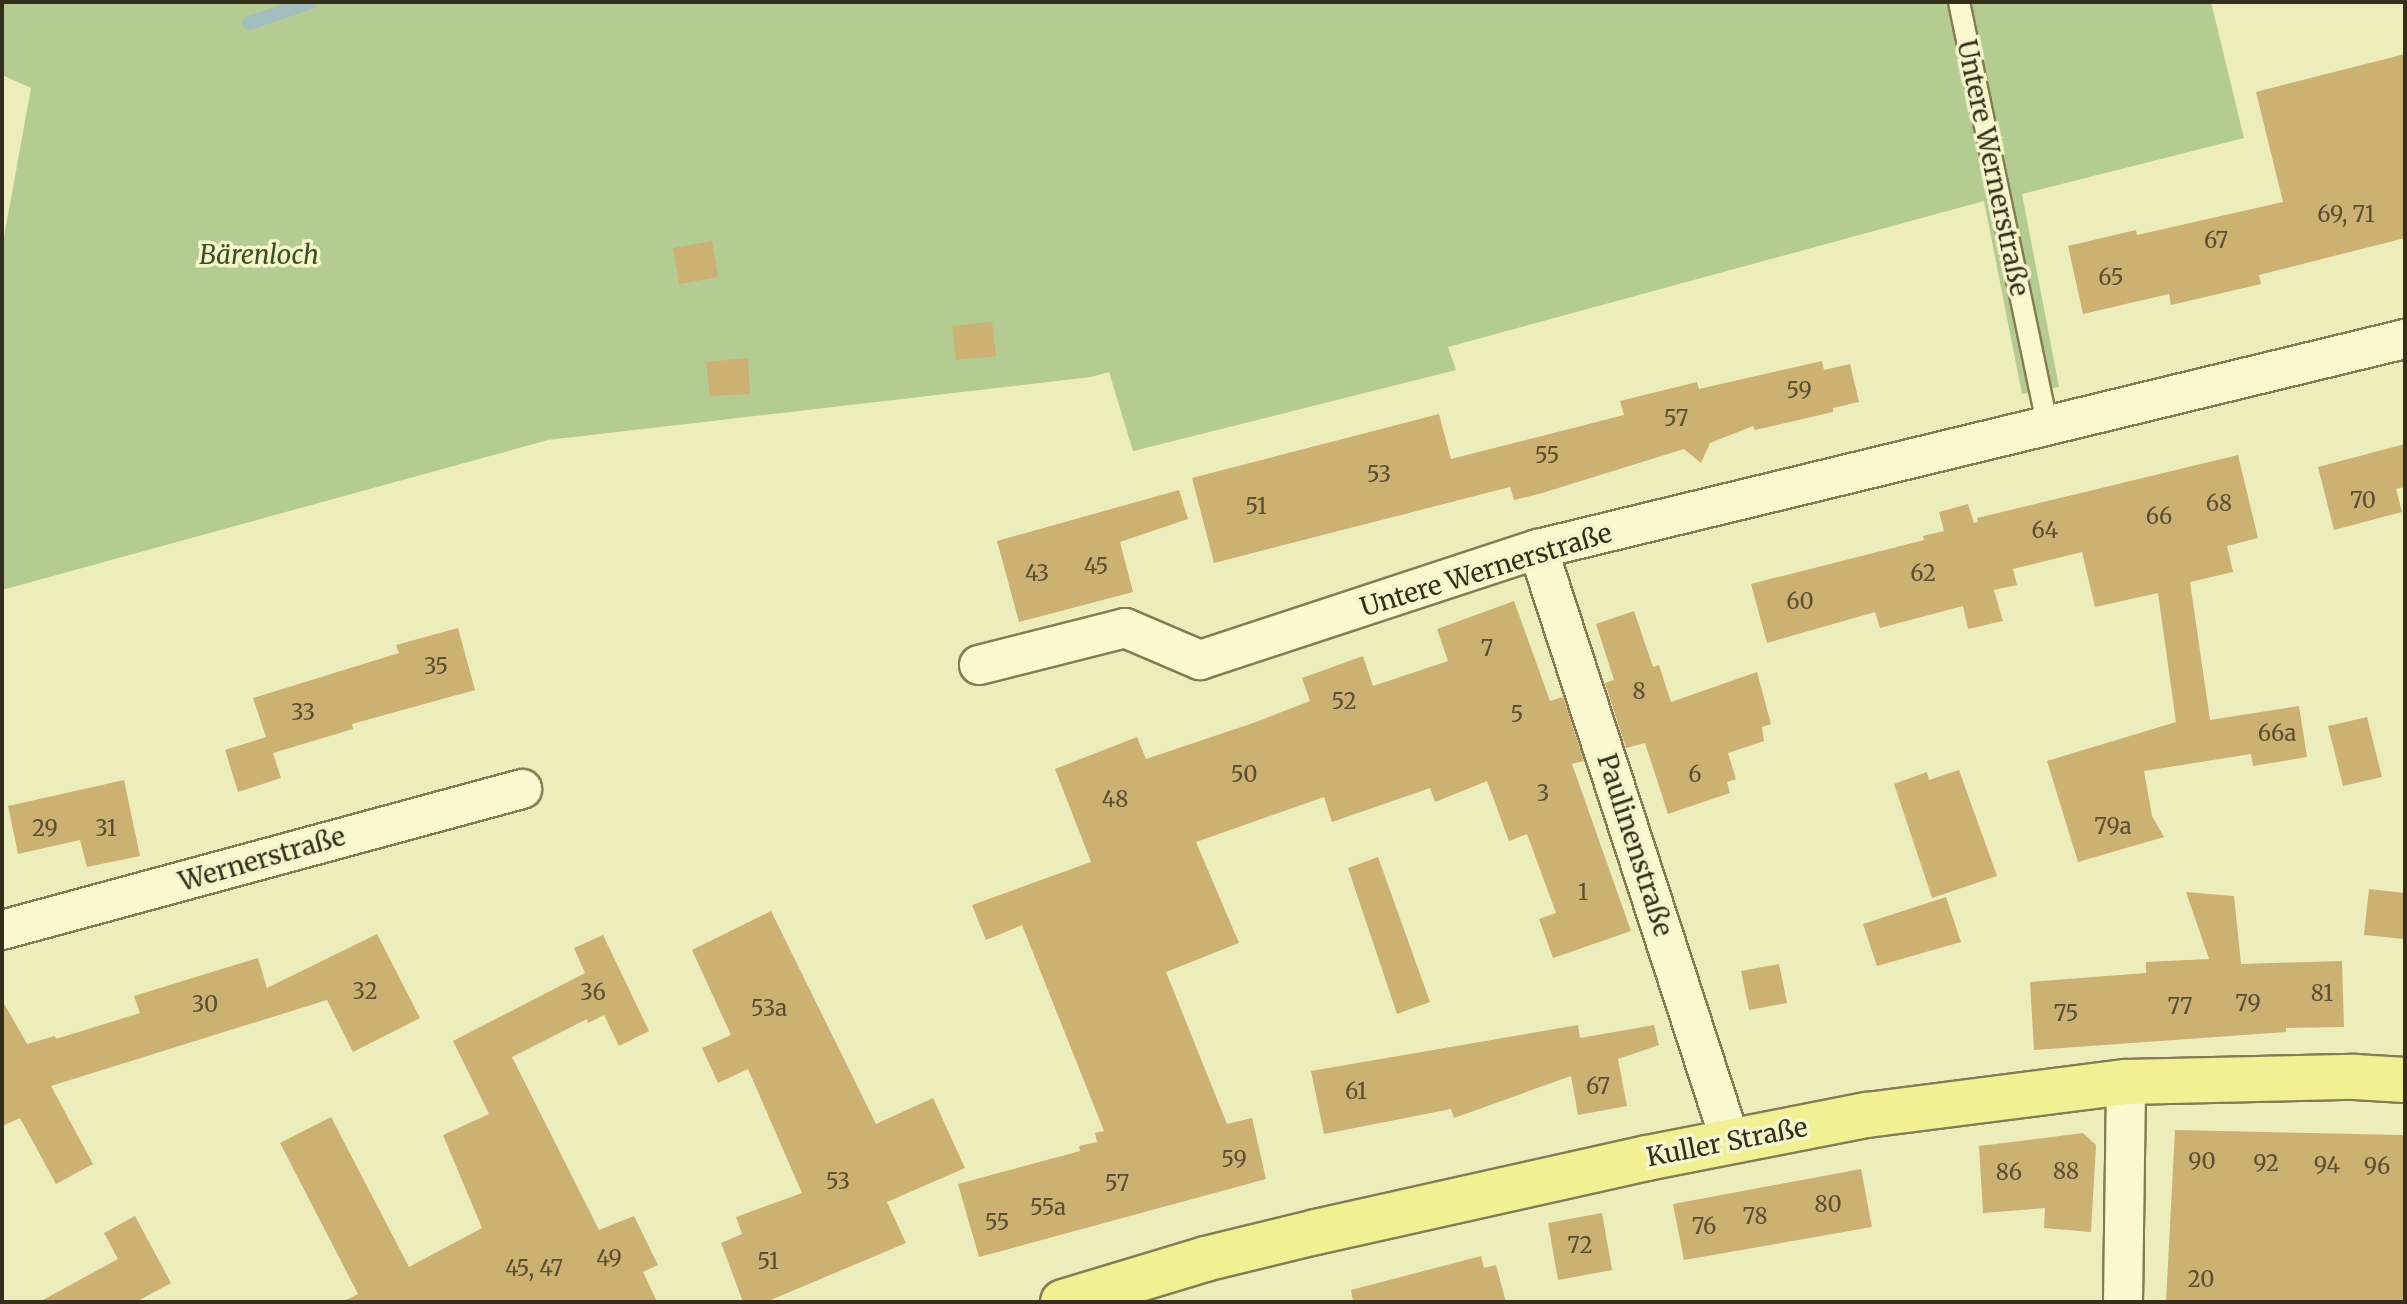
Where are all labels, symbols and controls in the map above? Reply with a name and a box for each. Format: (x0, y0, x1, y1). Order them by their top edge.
street label: Untere Wernerstraße (1951, 37, 2035, 299)
house number: 69, 71 (2317, 202, 2375, 228)
house number: 67 (2204, 228, 2228, 254)
park label: Bärenloch (199, 239, 319, 271)
house number: 65 (2098, 265, 2124, 291)
house number: 59 (1786, 378, 1812, 404)
house number: 57 (1664, 406, 1688, 432)
house number: 55 (1535, 443, 1559, 469)
house number: 53 (1367, 462, 1391, 488)
house number: 70 (2350, 488, 2376, 514)
house number: 68 (2206, 491, 2232, 517)
house number: 51 (1245, 494, 1267, 520)
house number: 66 (2146, 504, 2172, 530)
street label: Untere Wernerstraße (1357, 517, 1615, 623)
house number: 64 (2032, 518, 2058, 544)
house number: 45 (1084, 554, 1108, 580)
house number: 43 (1025, 561, 1049, 587)
house number: 62 (1910, 561, 1936, 587)
house number: 60 (1786, 589, 1814, 615)
house number: 7 (1481, 636, 1493, 662)
house number: 35 (424, 654, 448, 680)
house number: 8 (1632, 679, 1646, 705)
house number: 52 (1331, 689, 1357, 715)
house number: 33 (291, 700, 315, 726)
house number: 5 (1511, 702, 1523, 728)
house number: 66a (2258, 721, 2296, 747)
street label: Paulinenstraße (1591, 750, 1679, 940)
house number: 50 (1231, 762, 1257, 788)
house number: 6 (1688, 762, 1702, 788)
house number: 3 (1537, 781, 1549, 807)
house number: 48 (1102, 787, 1128, 813)
house number: 79a (2094, 814, 2132, 840)
house number: 29 (32, 816, 58, 842)
house number: 31 (95, 816, 117, 842)
street label: Wernerstraße (175, 820, 349, 898)
house number: 1 (1578, 880, 1588, 906)
house number: 32 (353, 979, 377, 1005)
house number: 36 (580, 980, 606, 1006)
house number: 81 (2311, 981, 2333, 1007)
house number: 79 (2235, 991, 2261, 1017)
house number: 30 (192, 992, 218, 1018)
house number: 77 (2168, 994, 2192, 1020)
house number: 53a (751, 996, 787, 1022)
house number: 75 (2054, 1001, 2078, 1027)
house number: 67 (1586, 1074, 1610, 1100)
house number: 61 (1345, 1079, 1367, 1105)
street label: Kuller Straße (1644, 1111, 1810, 1173)
house number: 59 (1221, 1147, 1247, 1173)
house number: 90 (2188, 1149, 2216, 1175)
house number: 92 (2253, 1151, 2279, 1177)
house number: 94 (2314, 1153, 2340, 1179)
house number: 96 (2364, 1154, 2390, 1180)
house number: 88 (2053, 1159, 2079, 1185)
house number: 86 (1996, 1160, 2022, 1186)
house number: 53 (826, 1169, 850, 1195)
house number: 57 (1105, 1171, 1129, 1197)
house number: 80 (1814, 1192, 1842, 1218)
house number: 55a (1030, 1195, 1066, 1221)
house number: 78 (1742, 1204, 1768, 1230)
house number: 55 (985, 1210, 1009, 1236)
house number: 76 (1692, 1214, 1716, 1240)
house number: 72 (1567, 1233, 1593, 1259)
house number: 49 (596, 1246, 622, 1272)
house number: 51 (757, 1249, 779, 1275)
house number: 45, 47 (505, 1256, 563, 1282)
house number: 20 (2188, 1267, 2214, 1293)

